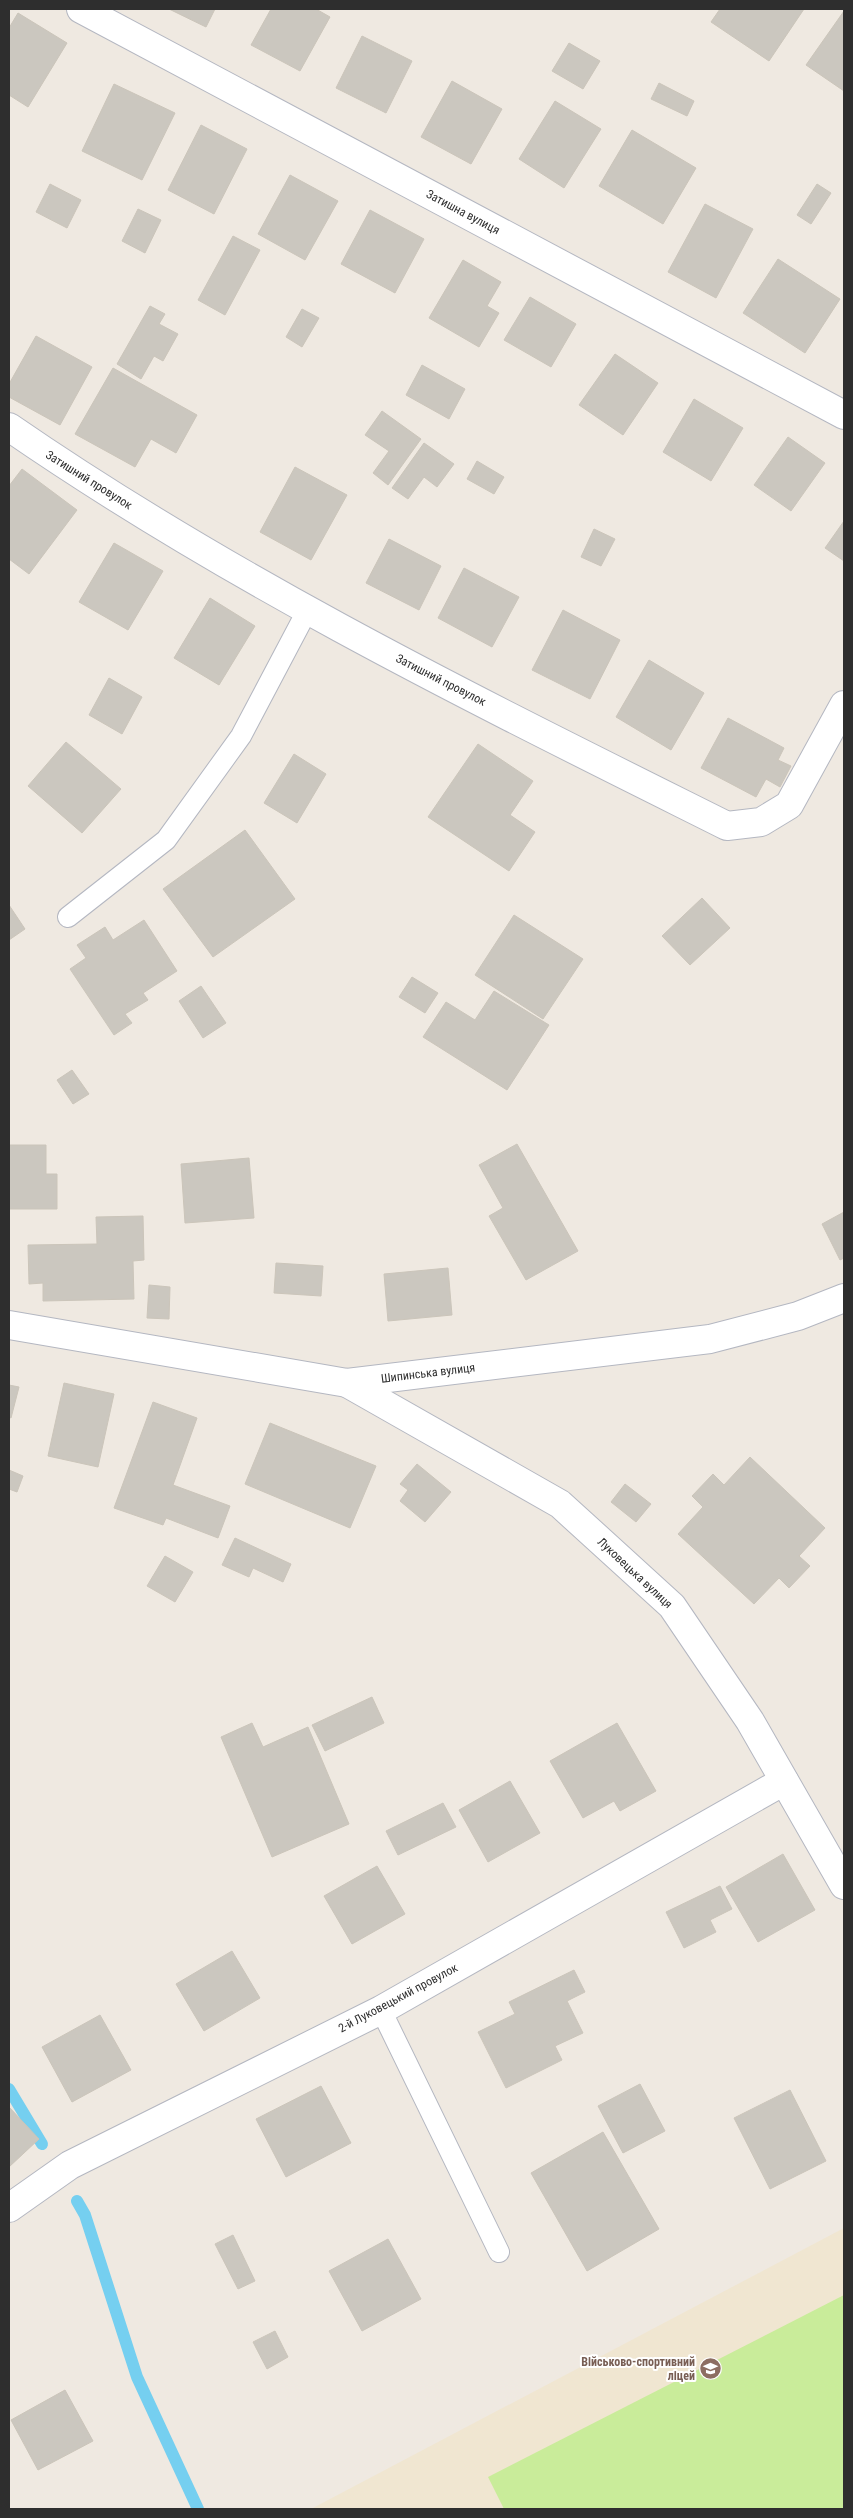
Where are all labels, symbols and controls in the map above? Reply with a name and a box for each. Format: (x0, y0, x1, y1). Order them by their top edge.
street label: Затишна вулиця (424, 187, 502, 237)
street label: Затишний провулок (43, 448, 135, 512)
street label: Затишний провулок (394, 651, 489, 709)
street label: Шипинська вулиця (380, 1360, 476, 1386)
street label: Луковецька вулиця (595, 1535, 675, 1611)
street label: 2-й Луковецький провулок (336, 1961, 460, 2035)
place label: Військово-спортивний ліцей (581, 2355, 695, 2383)
school or university icon: Військово-спортивний ліцей (699, 2357, 723, 2381)

